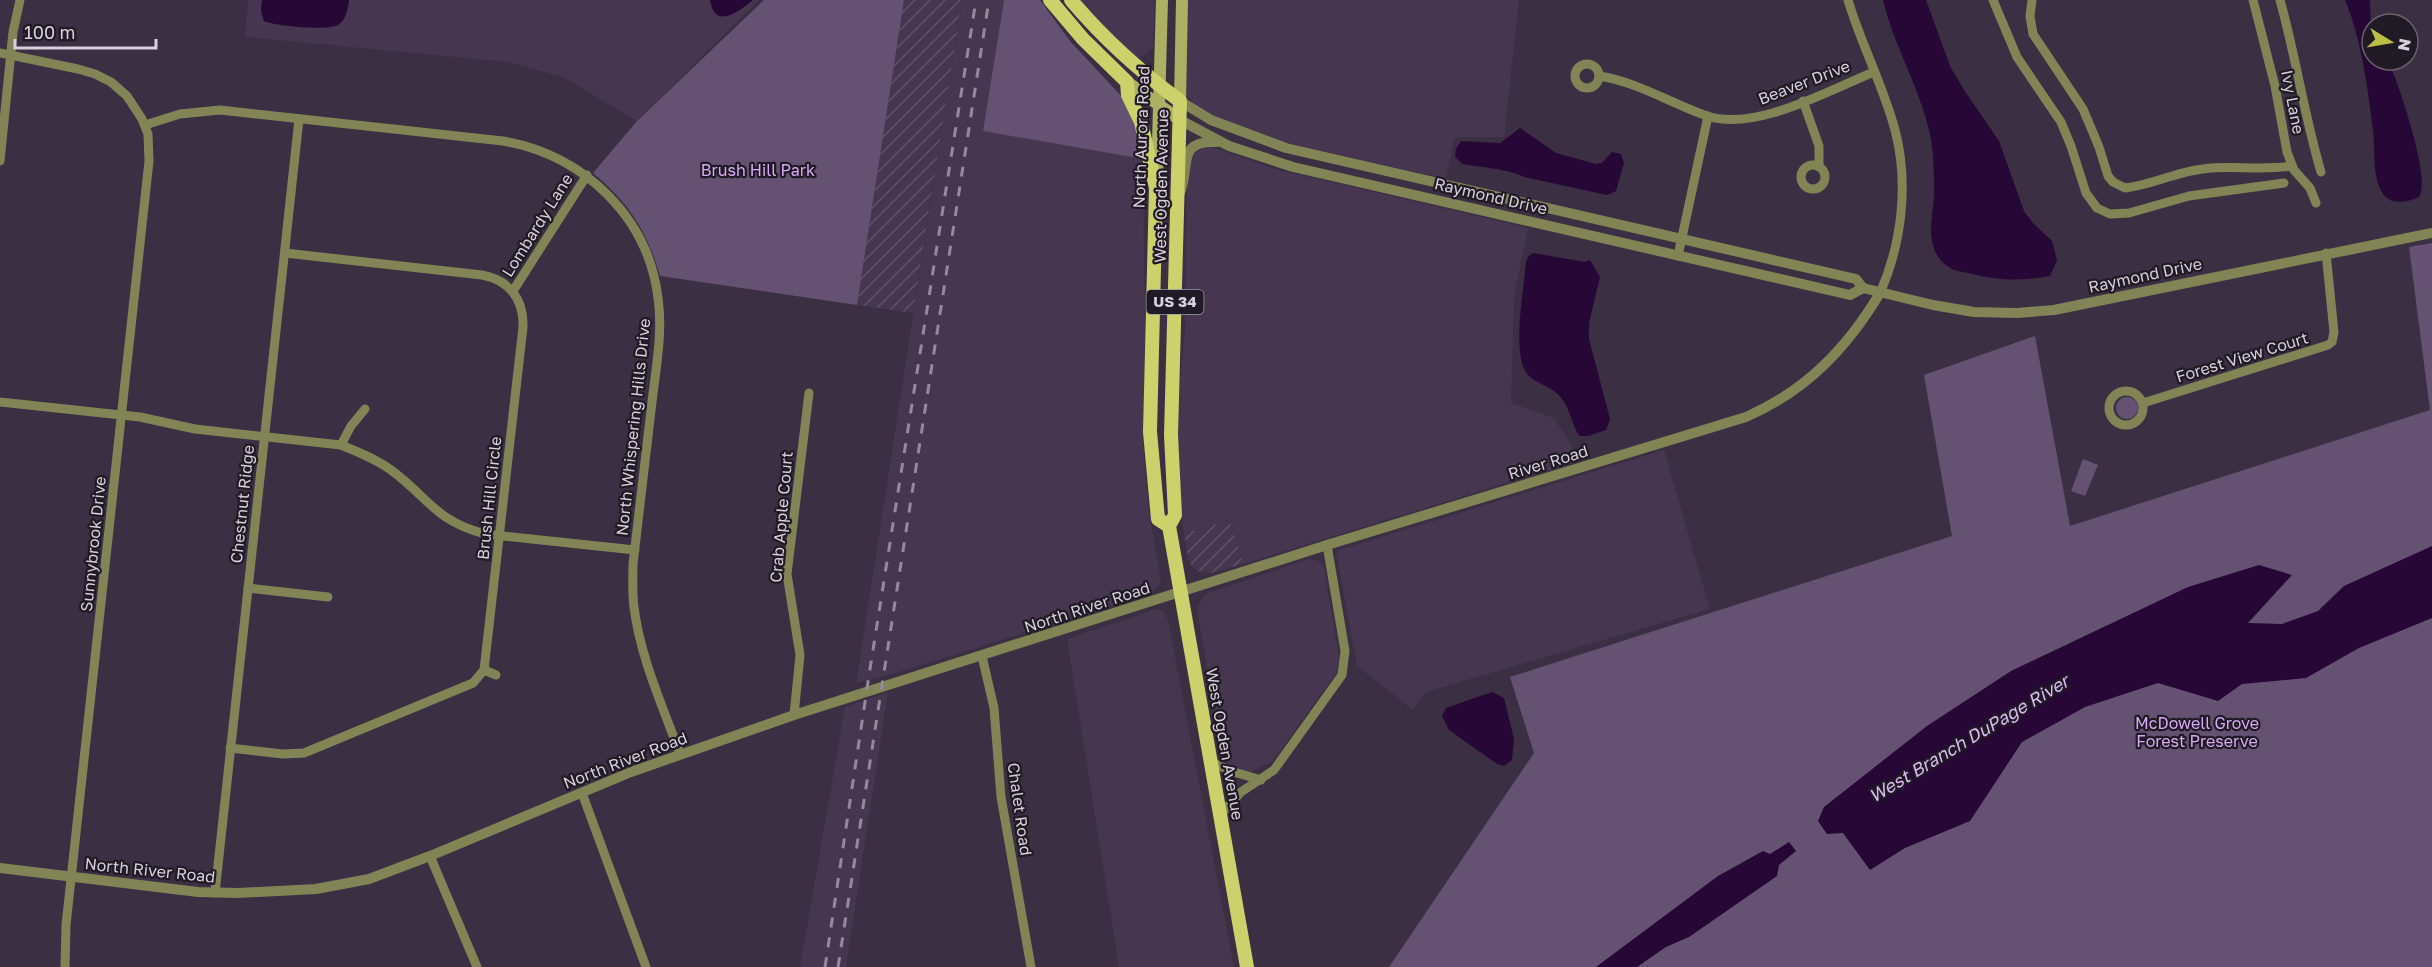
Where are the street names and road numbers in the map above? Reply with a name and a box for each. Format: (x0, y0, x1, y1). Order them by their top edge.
street label: Beaver Drive (1755, 55, 1853, 109)
street label: North Aurora Road (1129, 65, 1153, 209)
street label: Ivy Lane (2277, 68, 2309, 136)
street label: West Ogden Avenue (1150, 109, 1172, 263)
street label: Lombardy Lane (497, 170, 577, 280)
street label: Raymond Drive (1432, 173, 1550, 219)
street label: Raymond Drive (2086, 253, 2204, 297)
road number: US 34 (1146, 290, 1204, 314)
street label: North Whispering Hills Drive (612, 317, 654, 537)
street label: Forest View Court (2173, 327, 2311, 387)
street label: Brush Hill Circle (473, 435, 505, 561)
street label: River Road (1506, 440, 1590, 484)
street label: Chestnut Ridge (226, 444, 258, 564)
street label: Crab Apple Court (765, 451, 797, 583)
street label: Sunnybrook Drive (76, 475, 110, 613)
street label: North River Road (1022, 577, 1152, 637)
street label: West Ogden Avenue (1202, 666, 1248, 822)
street label: North River Road (560, 727, 690, 793)
street label: Chalet Road (1004, 761, 1036, 857)
street label: North River Road (84, 853, 216, 887)

